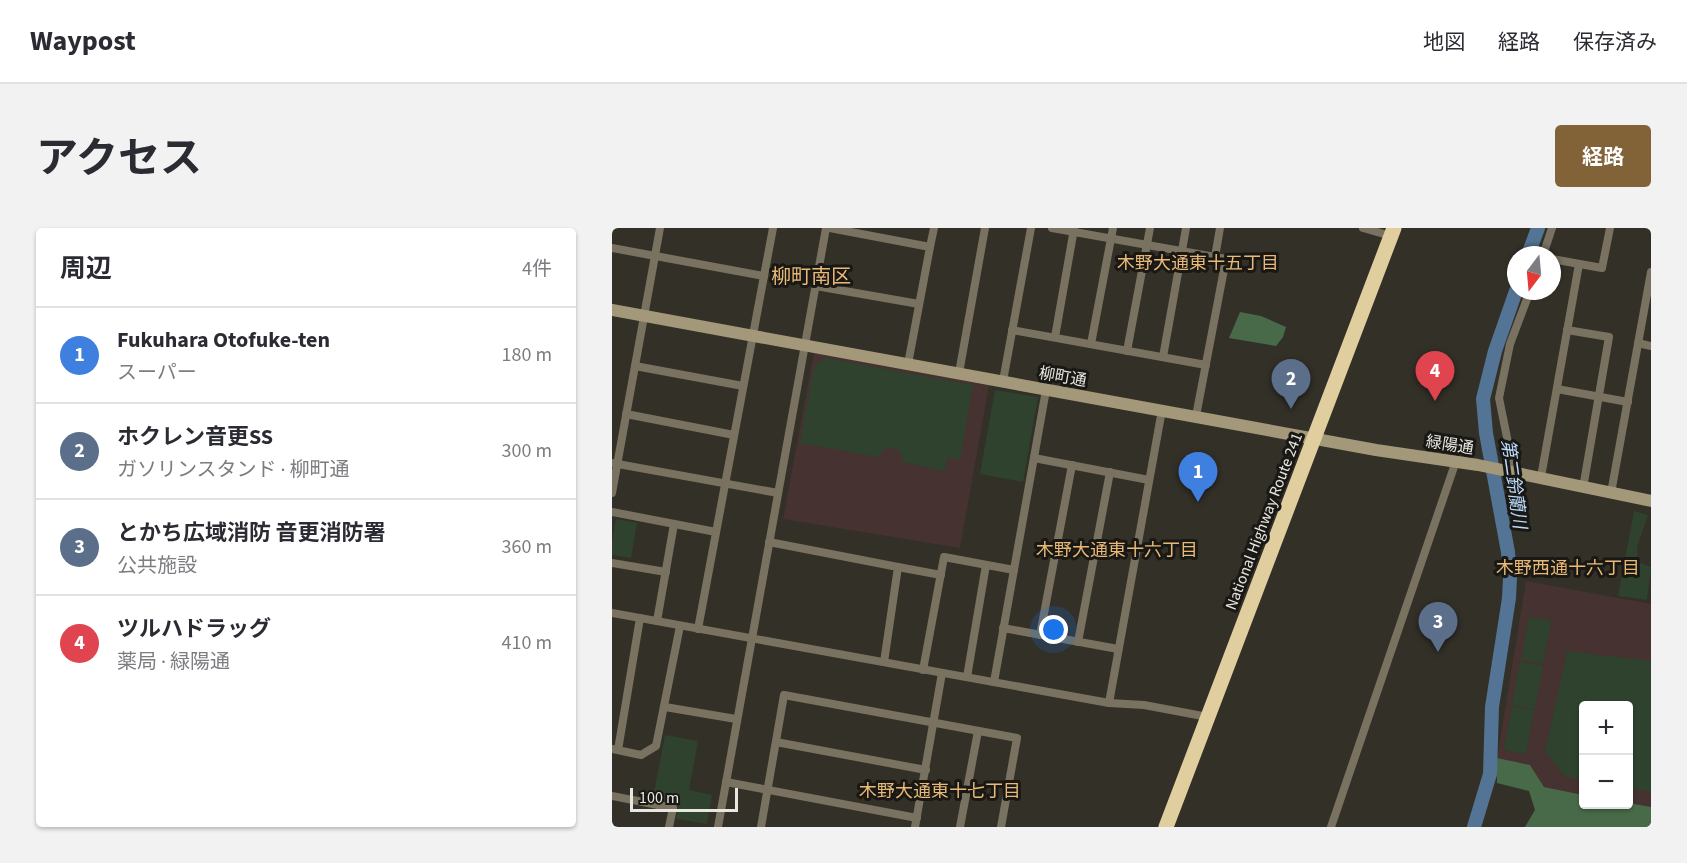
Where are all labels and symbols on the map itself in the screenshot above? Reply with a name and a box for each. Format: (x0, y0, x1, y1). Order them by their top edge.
north arrow (1507, 246, 1561, 300)
district label: 木野大通東十五丁目 (1117, 251, 1279, 276)
district label: 柳町南区 (771, 263, 851, 291)
pin: 4 (1416, 352, 1454, 401)
pin: 2 (1272, 360, 1310, 409)
street label: 柳町通 (1037, 362, 1088, 392)
street label: National Highway Route 241 (1220, 430, 1308, 613)
street label: 緑陽通 (1424, 430, 1475, 460)
water label: 第二鈴蘭川 (1495, 438, 1532, 532)
pin: 1 (1178, 452, 1218, 502)
district label: 木野大通東十六丁目 (1036, 538, 1198, 563)
district label: 木野西通十六丁目 (1496, 556, 1640, 581)
pin: 3 (1418, 602, 1458, 652)
your location (1039, 615, 1068, 644)
district label: 木野大通東十七丁目 (859, 779, 1021, 804)
scale bar (630, 785, 738, 812)

